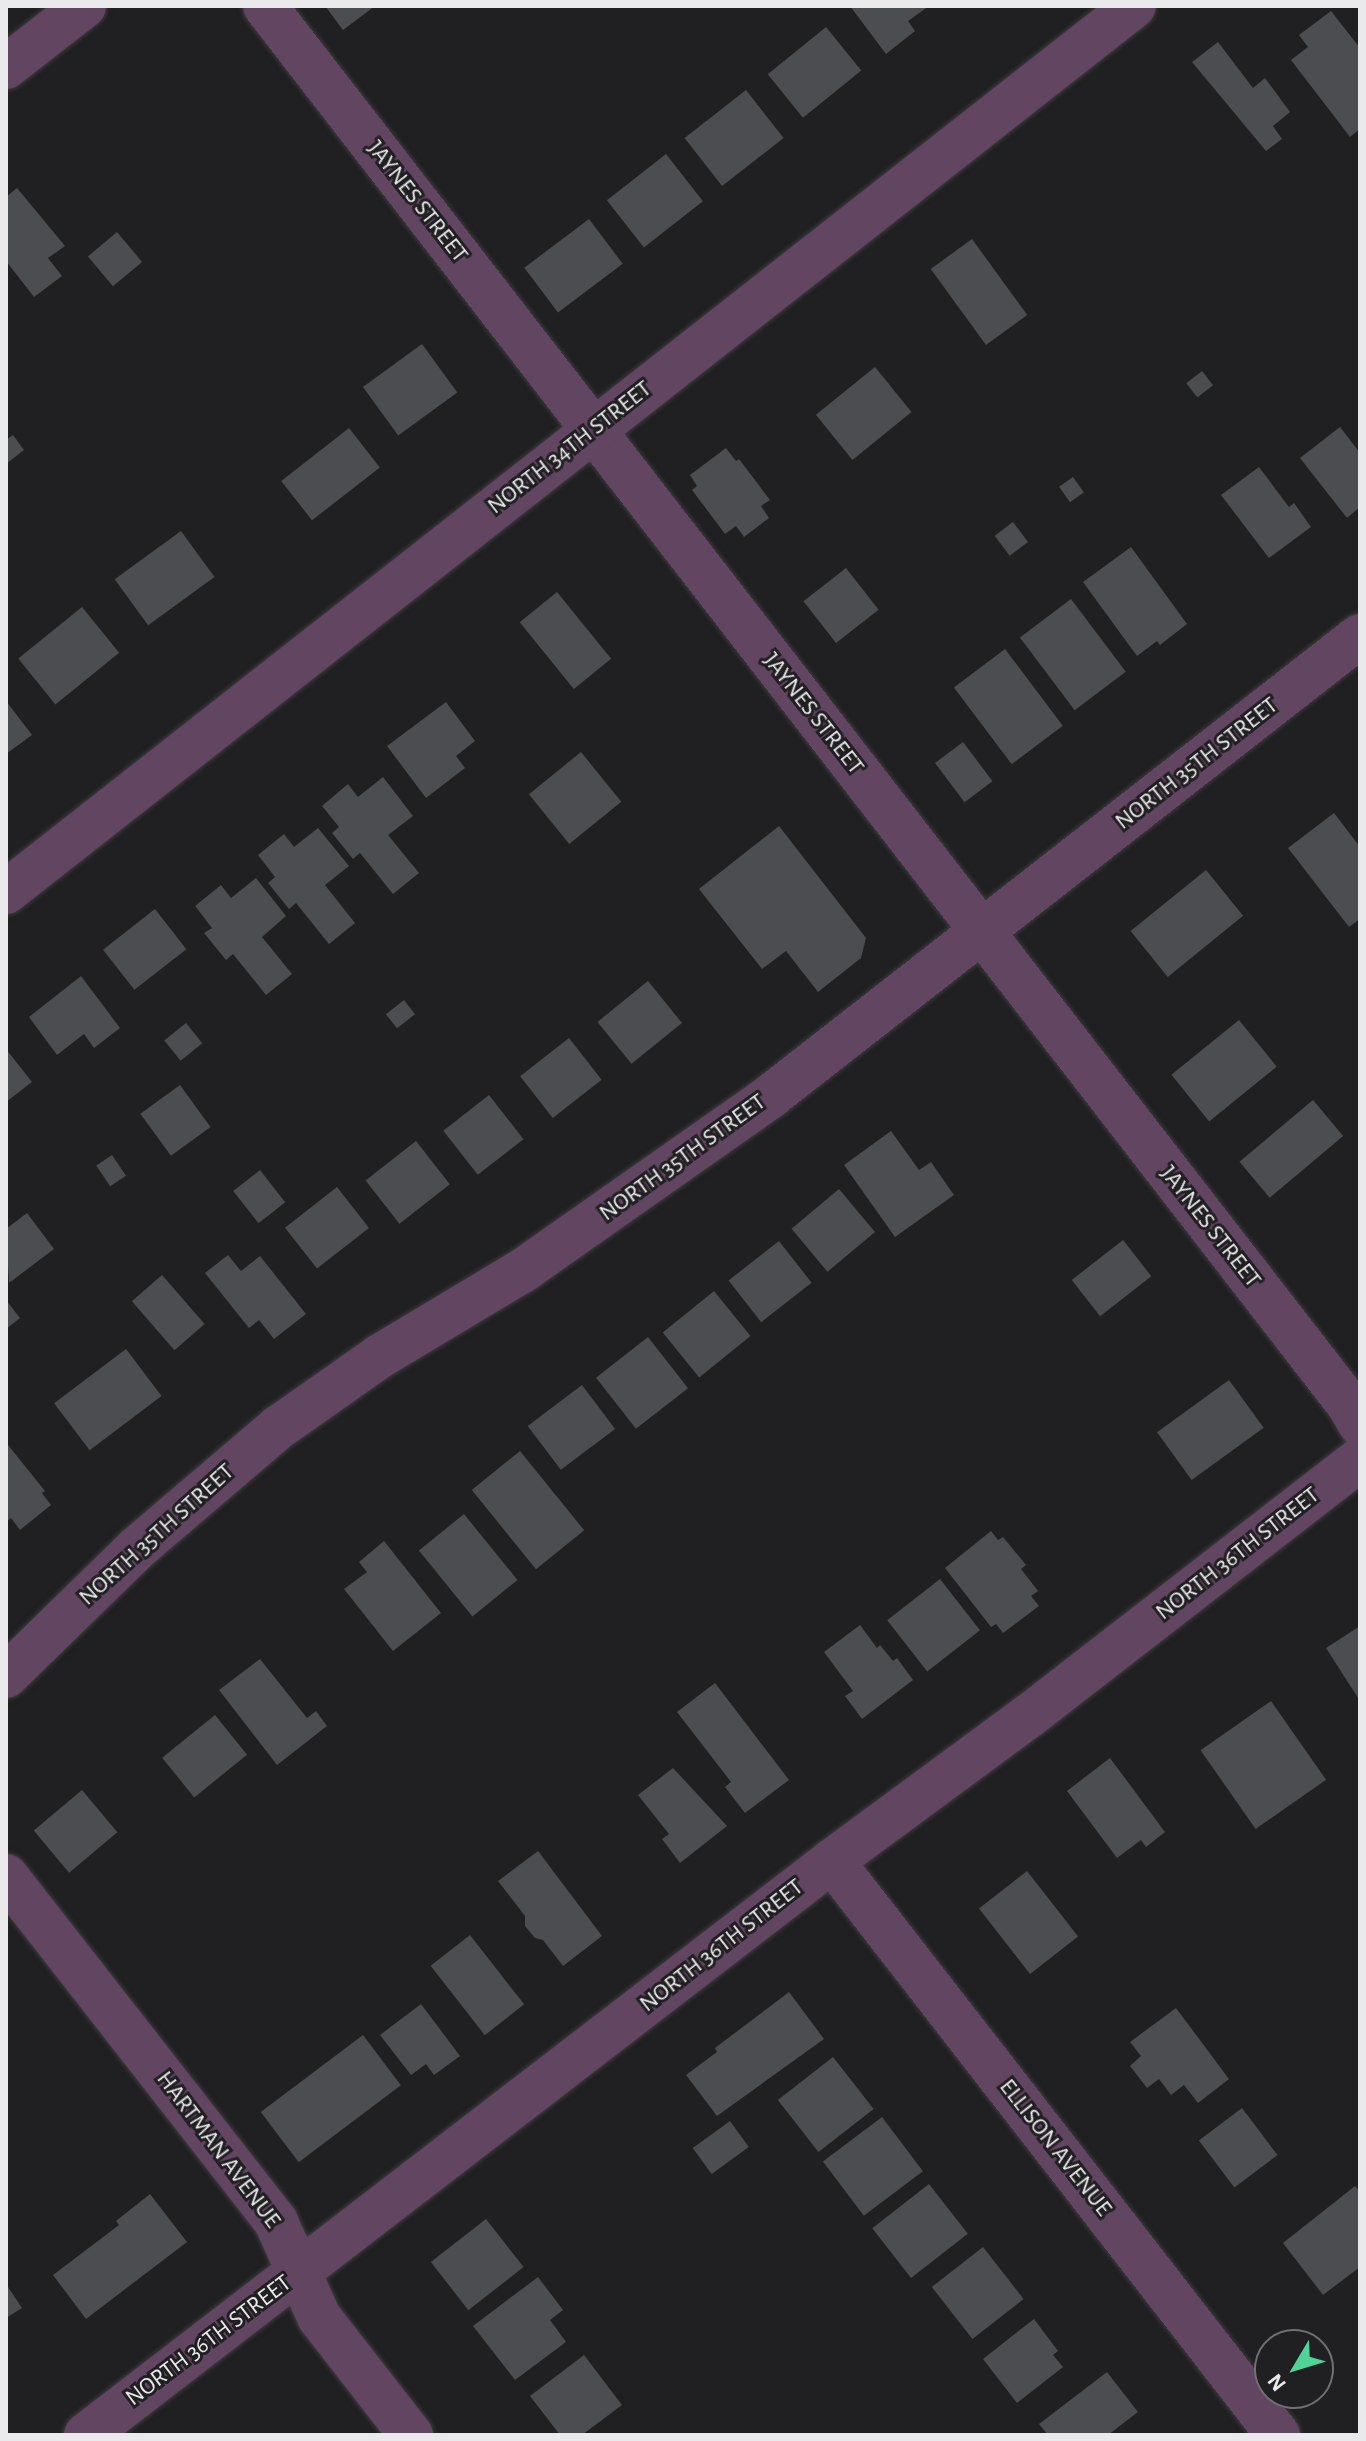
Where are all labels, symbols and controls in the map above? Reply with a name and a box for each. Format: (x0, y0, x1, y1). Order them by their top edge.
street label: JAYNES STREET (360, 135, 474, 269)
street label: NORTH 34TH STREET (482, 375, 658, 521)
street label: JAYNES STREET (756, 647, 870, 781)
street label: NORTH 35TH STREET (1110, 691, 1284, 837)
street label: NORTH 35TH STREET (594, 1088, 772, 1228)
street label: JAYNES STREET (1153, 1160, 1267, 1294)
street label: NORTH 35TH STREET (74, 1458, 240, 1612)
street label: NORTH 36TH STREET (1150, 1481, 1326, 1627)
street label: NORTH 36TH STREET (634, 1873, 810, 2019)
street label: HARTMAN AVENUE (150, 2066, 286, 2234)
street label: ELLISON AVENUE (992, 2074, 1118, 2222)
street label: NORTH 36TH STREET (120, 2269, 298, 2413)
north arrow (1254, 2329, 1334, 2409)
text: N (1263, 2370, 1290, 2395)

